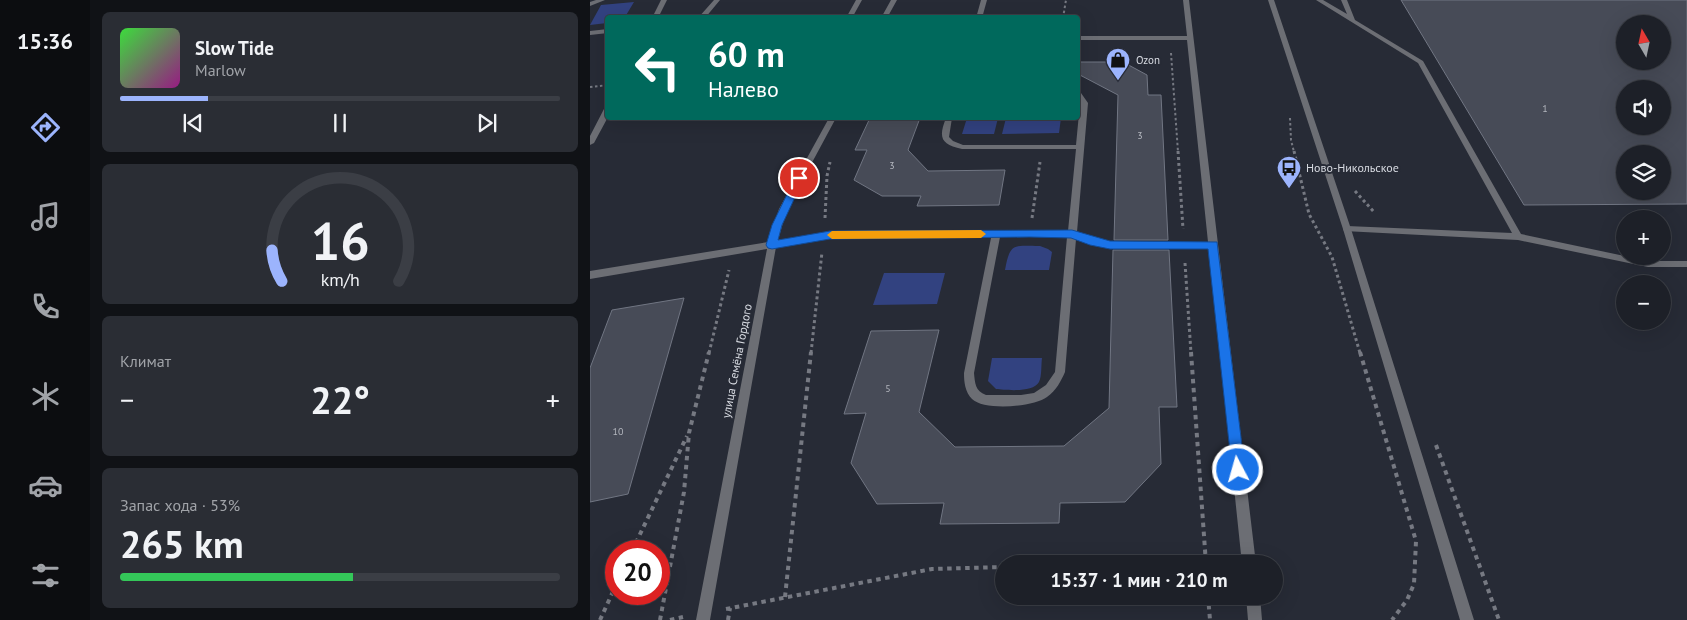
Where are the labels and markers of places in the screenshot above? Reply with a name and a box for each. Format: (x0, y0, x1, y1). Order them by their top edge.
shop icon: Ozon (1105, 47, 1131, 81)
place label: Ozon (1136, 53, 1160, 67)
bus stop icon: Ново-Никольское (1276, 155, 1302, 189)
pin (778, 157, 820, 199)
place label: Ново-Никольское (1306, 160, 1399, 175)

